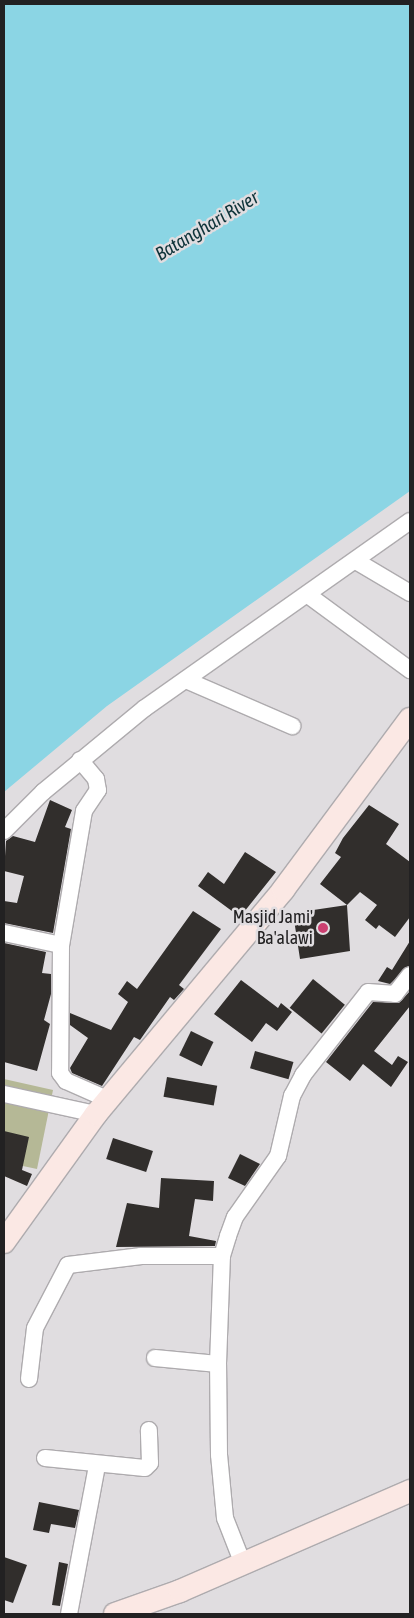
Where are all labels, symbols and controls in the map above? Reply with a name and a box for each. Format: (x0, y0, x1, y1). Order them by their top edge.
water label: Batanghari River (151, 186, 263, 266)
place label: Masjid Jami' Ba'alawi (233, 907, 313, 950)
marker: Masjid Jami' Ba'alawi (317, 922, 329, 934)

